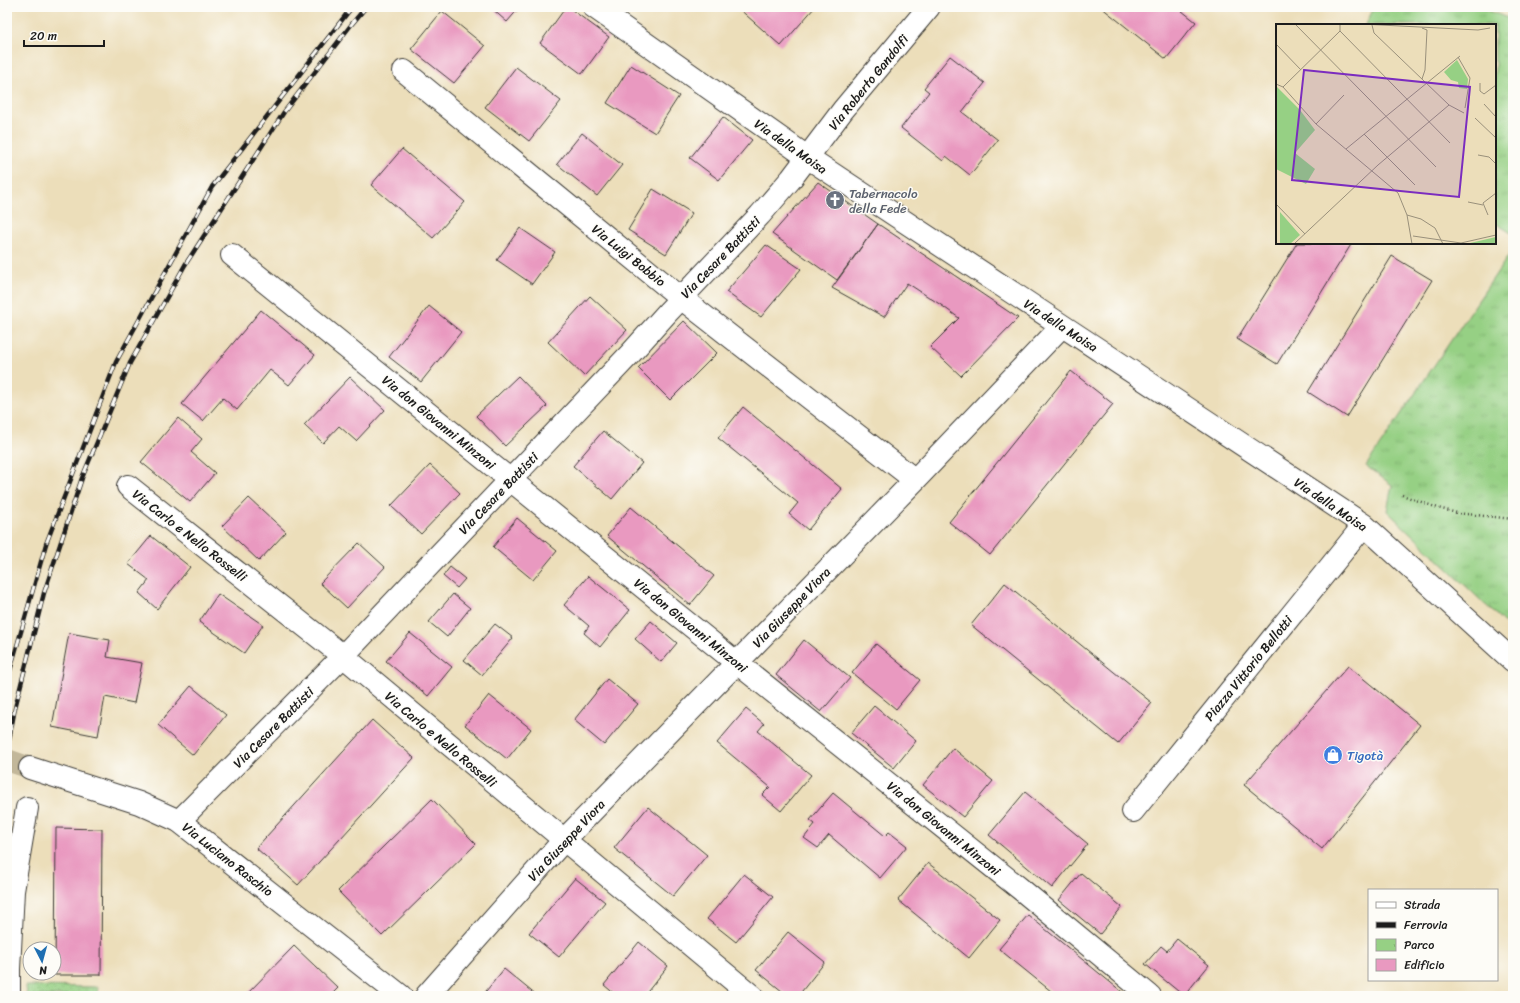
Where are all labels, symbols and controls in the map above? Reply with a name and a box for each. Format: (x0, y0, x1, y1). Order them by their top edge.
scale bar (24, 22, 104, 48)
inset map (1276, 24, 1496, 244)
text: 20 m (30, 25, 57, 47)
street label: Via Roberto Gandolfi (822, 29, 915, 136)
street label: Via della Moisa (749, 113, 832, 180)
place label: Tabernacolo della Fede (849, 182, 918, 220)
church icon: Tabernacolo della Fede (824, 189, 846, 211)
street label: Via Cesare Battisti (675, 210, 766, 304)
street label: Via Luigi Bobbio (586, 218, 671, 293)
street label: Via della Moisa (1019, 293, 1103, 358)
street label: Via don Giovanni Minzoni (377, 369, 501, 476)
street label: Via Cesare Battisti (453, 446, 544, 540)
street label: Via della Moisa (1289, 471, 1373, 538)
street label: Via Carlo e Nello Rosselli (127, 483, 253, 588)
street label: Via Giuseppe Viora (746, 561, 837, 653)
street label: Via don Giovanni Minzoni (629, 572, 753, 679)
street label: Piazza Vittorio Bellotti (1198, 610, 1299, 726)
street label: Via Cesare Battisti (227, 681, 320, 774)
street label: Via Carlo e Nello Rosselli (379, 685, 502, 794)
shop icon: Tigotà (1322, 744, 1344, 766)
place label: Tigotà (1347, 744, 1384, 767)
street label: Via don Giovanni Minzoni (882, 775, 1006, 882)
street label: Via Giuseppe Viora (522, 794, 611, 887)
street label: Via Luciano Raschio (177, 816, 279, 903)
legend (1368, 889, 1498, 981)
text: Strada (1404, 894, 1441, 916)
text: Ferrovia (1404, 914, 1448, 936)
text: Parco (1404, 934, 1434, 956)
north arrow (22, 941, 62, 981)
text: Edificio (1404, 954, 1444, 976)
text: N (38, 960, 49, 980)

